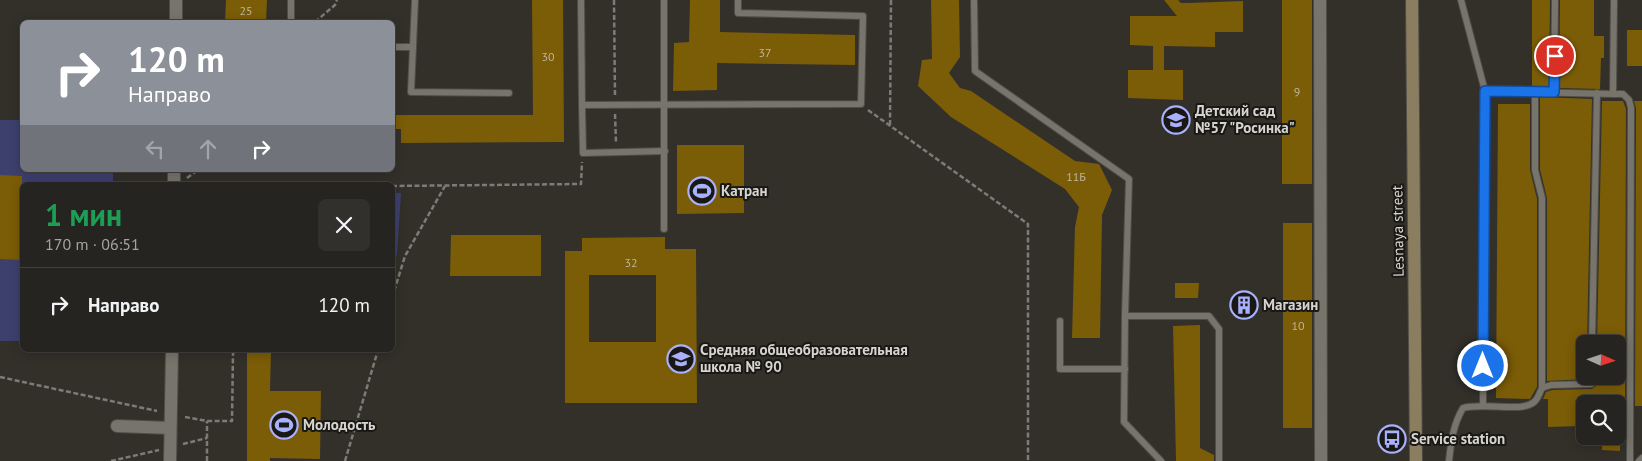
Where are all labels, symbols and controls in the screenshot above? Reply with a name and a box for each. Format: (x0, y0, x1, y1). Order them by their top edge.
house number: 25 (239, 3, 253, 18)
pin (1534, 35, 1576, 77)
text: 120 m (128, 36, 225, 82)
icon: right (45, 40, 110, 105)
icon: arrive (1541, 42, 1569, 70)
house number: 37 (758, 45, 772, 60)
house number: 30 (541, 49, 555, 64)
text: Направо (128, 80, 211, 108)
house number: 9 (1294, 84, 1300, 99)
place label: Детский сад №57 "Росинка" (1195, 101, 1295, 137)
school or university icon: Детский сад №57 "Росинка" (1161, 105, 1191, 135)
icon: left (141, 135, 169, 163)
icon: ahead (194, 135, 222, 163)
icon: right (247, 135, 275, 163)
house number: 11Б (1066, 169, 1086, 184)
sports icon: Катран (687, 176, 717, 206)
place label: Катран (721, 181, 768, 200)
street label: Lesnaya street (1387, 185, 1408, 277)
text: 1 мин (45, 195, 122, 234)
button: close (318, 199, 370, 251)
text: 170 m · 06:51 (45, 234, 140, 254)
house number: 32 (624, 255, 638, 270)
building icon: Магазин (1229, 290, 1259, 320)
icon: right (45, 291, 73, 319)
text: Направо (88, 293, 159, 317)
text: 120 m (318, 293, 370, 317)
place label: Магазин (1263, 295, 1318, 314)
house number: 10 (1291, 318, 1305, 333)
north arrow (1576, 335, 1626, 385)
map controls (1576, 335, 1626, 445)
position arrow (1456, 339, 1508, 391)
place label: Средняя общеобразовательная школа № 90 (700, 340, 908, 376)
school or university icon: Средняя общеобразовательная школа № 90 (666, 344, 696, 374)
button: search (1576, 395, 1626, 445)
sports icon: Молодость (269, 410, 299, 440)
place label: Молодость (303, 415, 376, 434)
bus stop icon: Service station (1377, 424, 1407, 454)
place label: Service station (1411, 429, 1505, 448)

